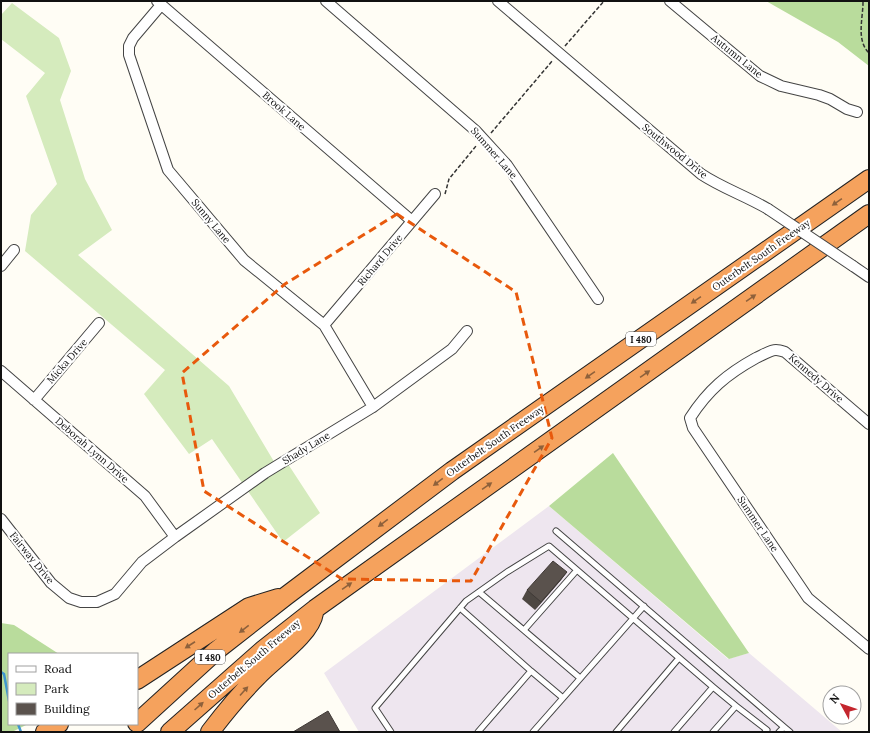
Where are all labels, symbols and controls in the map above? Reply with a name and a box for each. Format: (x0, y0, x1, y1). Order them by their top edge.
street label: Autumn Lane (708, 31, 766, 81)
street label: Brook Lane (260, 89, 309, 134)
street label: Southwood Drive (640, 121, 711, 182)
street label: Summer Lane (468, 124, 520, 182)
street label: Sunny Lane (189, 196, 234, 246)
one-way arrow (832, 198, 842, 206)
street label: Outerbelt South Freeway (710, 216, 813, 294)
street label: Richard Drive (355, 231, 406, 288)
one-way arrow (745, 294, 756, 302)
one-way arrow (691, 296, 702, 305)
road number: I 480 (626, 332, 656, 346)
street label: Micka Drive (44, 335, 90, 386)
street label: Kennedy Drive (786, 351, 847, 406)
one-way arrow (639, 370, 650, 378)
one-way arrow (585, 371, 595, 379)
street label: Outerbelt South Freeway (444, 402, 547, 480)
street label: Deborah Lynn Drive (53, 415, 132, 486)
street label: Shady Lane (280, 428, 333, 467)
one-way arrow (533, 445, 544, 453)
one-way arrow (432, 478, 443, 486)
one-way arrow (481, 482, 492, 490)
street label: Summer Lane (735, 494, 782, 555)
one-way arrow (377, 519, 388, 527)
street label: Fairway Drive (7, 529, 57, 587)
one-way arrow (341, 582, 352, 590)
street label: Outerbelt South Freeway (205, 616, 303, 701)
one-way arrow (239, 624, 250, 633)
one-way arrow (184, 642, 196, 649)
road number: I 480 (195, 650, 225, 664)
legend (8, 653, 138, 725)
text: Road (44, 661, 72, 676)
text: Park (44, 681, 70, 696)
north arrow (822, 685, 862, 725)
one-way arrow (239, 686, 248, 696)
text: N (826, 690, 843, 706)
text: Building (44, 701, 90, 716)
one-way arrow (194, 701, 204, 710)

